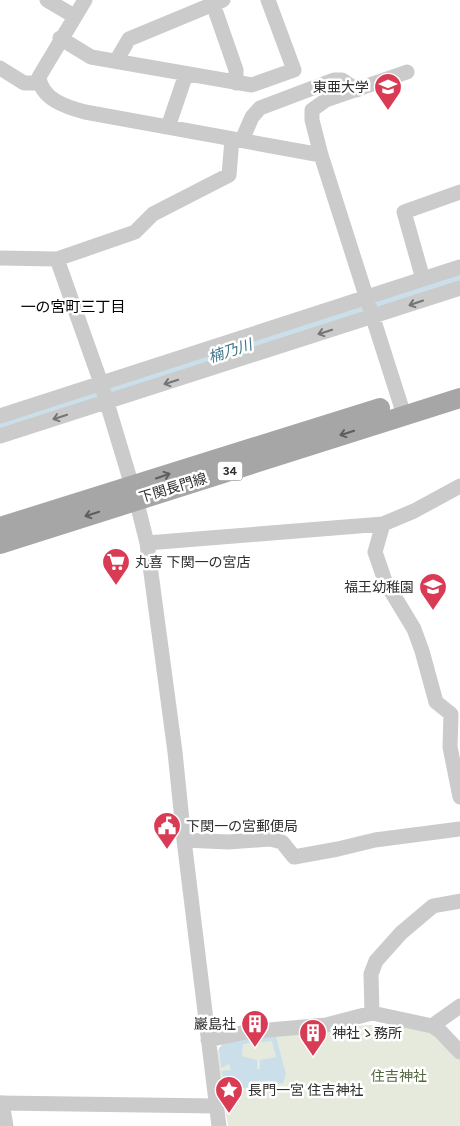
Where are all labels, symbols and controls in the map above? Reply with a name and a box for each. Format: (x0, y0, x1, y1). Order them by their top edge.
school or university icon: 東亜大学 (373, 72, 403, 111)
place label: 東亜大学 (313, 79, 369, 96)
district label: 一の宮町三丁目 (20, 298, 126, 316)
one-way arrow (408, 298, 424, 308)
one-way arrow (318, 327, 334, 337)
water label: 楠乃川 (206, 335, 256, 367)
one-way arrow (163, 378, 179, 388)
one-way arrow (53, 413, 68, 422)
one-way arrow (339, 429, 355, 438)
road number: 34 (218, 462, 242, 481)
street label: 下関長門線 (137, 470, 209, 506)
one-way arrow (155, 471, 171, 480)
one-way arrow (84, 509, 100, 519)
supermarket icon: 丸喜 下関一の宮店 (101, 547, 131, 586)
place label: 丸喜 下関一の宮店 (135, 554, 250, 571)
school or university icon: 福王幼稚園 (418, 572, 448, 611)
place label: 福王幼稚園 (344, 579, 414, 596)
public building icon: 下関一の宮郵便局 (152, 811, 182, 850)
place label: 下関一の宮郵便局 (186, 818, 298, 835)
building icon: 巖島社 (240, 1009, 270, 1048)
place label: 巖島社 (194, 1016, 236, 1033)
building icon: 神社ゝ務所 (298, 1018, 328, 1057)
place label: 神社ゝ務所 (332, 1025, 402, 1042)
park label: 住吉神社 (371, 1068, 427, 1085)
place icon: 長門一宮 住吉神社 (214, 1075, 244, 1114)
place label: 長門一宮 住吉神社 (248, 1082, 363, 1099)

